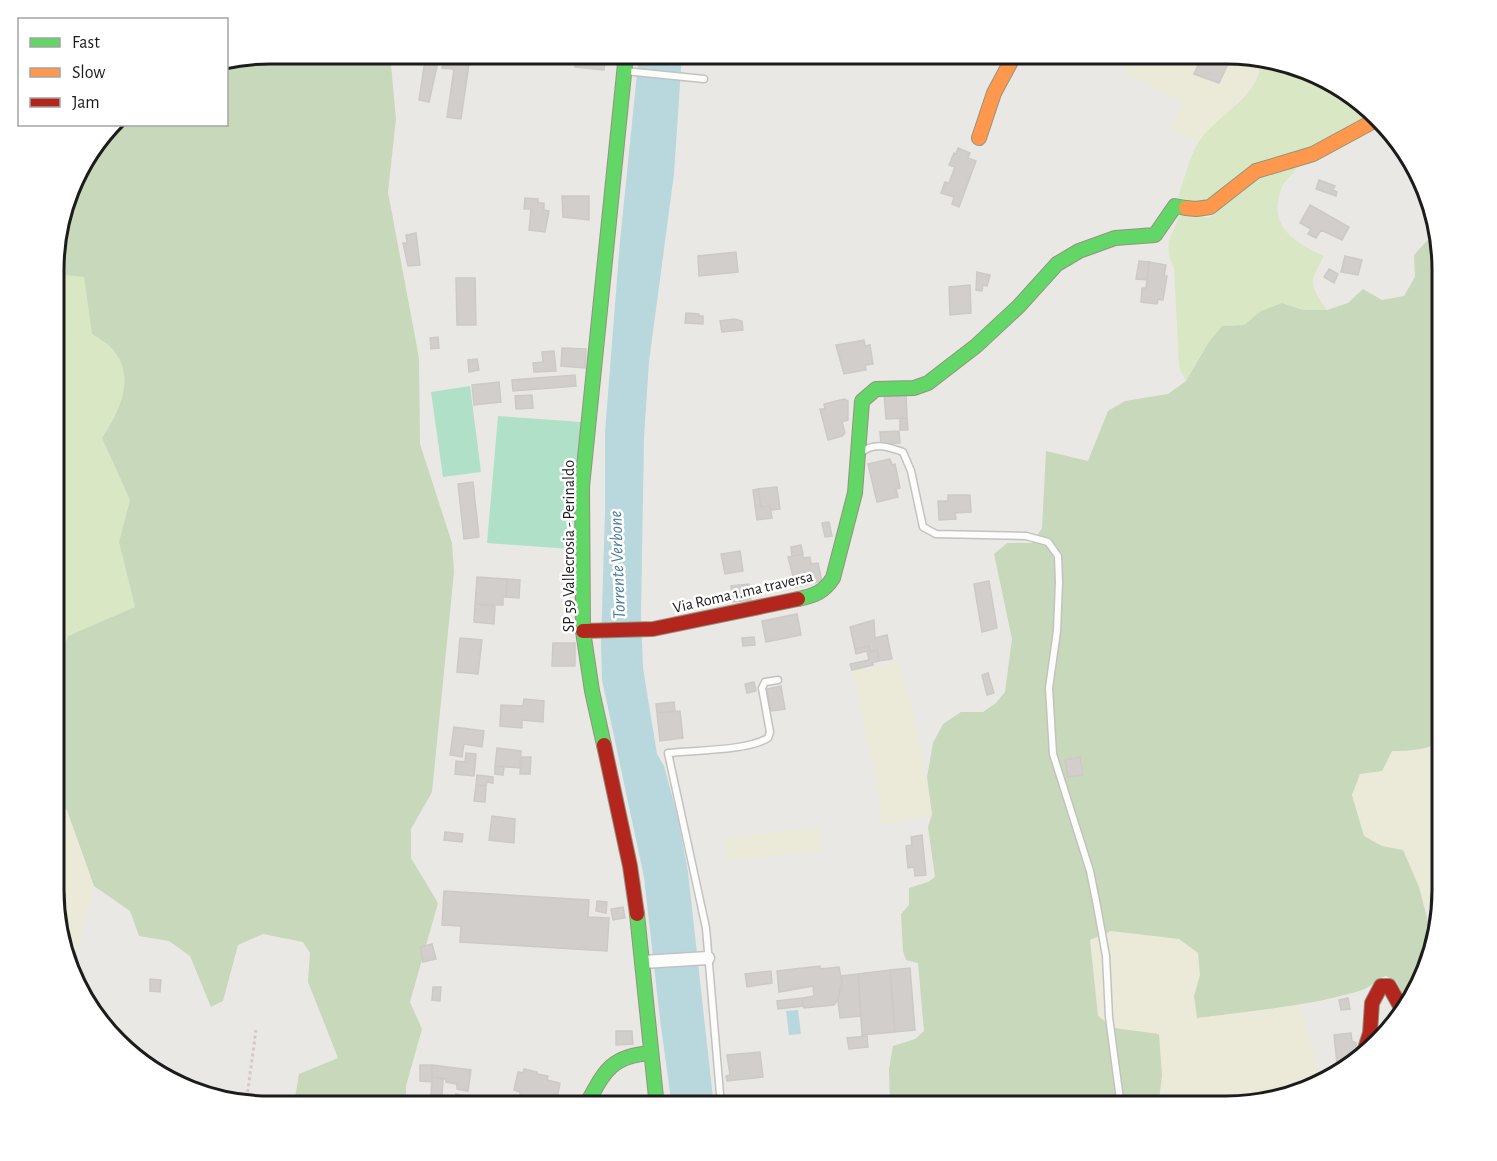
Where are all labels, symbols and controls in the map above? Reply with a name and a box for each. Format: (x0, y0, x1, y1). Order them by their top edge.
legend (18, 18, 228, 126)
text: Fast (72, 34, 100, 52)
text: Slow (72, 64, 105, 82)
text: Jam (72, 94, 100, 112)
street label: SP 59 Vallecrosia - Perinaldo (561, 460, 577, 632)
water label: Torrente Verbone (607, 510, 629, 620)
street label: Via Roma 1.ma traversa (671, 568, 815, 616)

